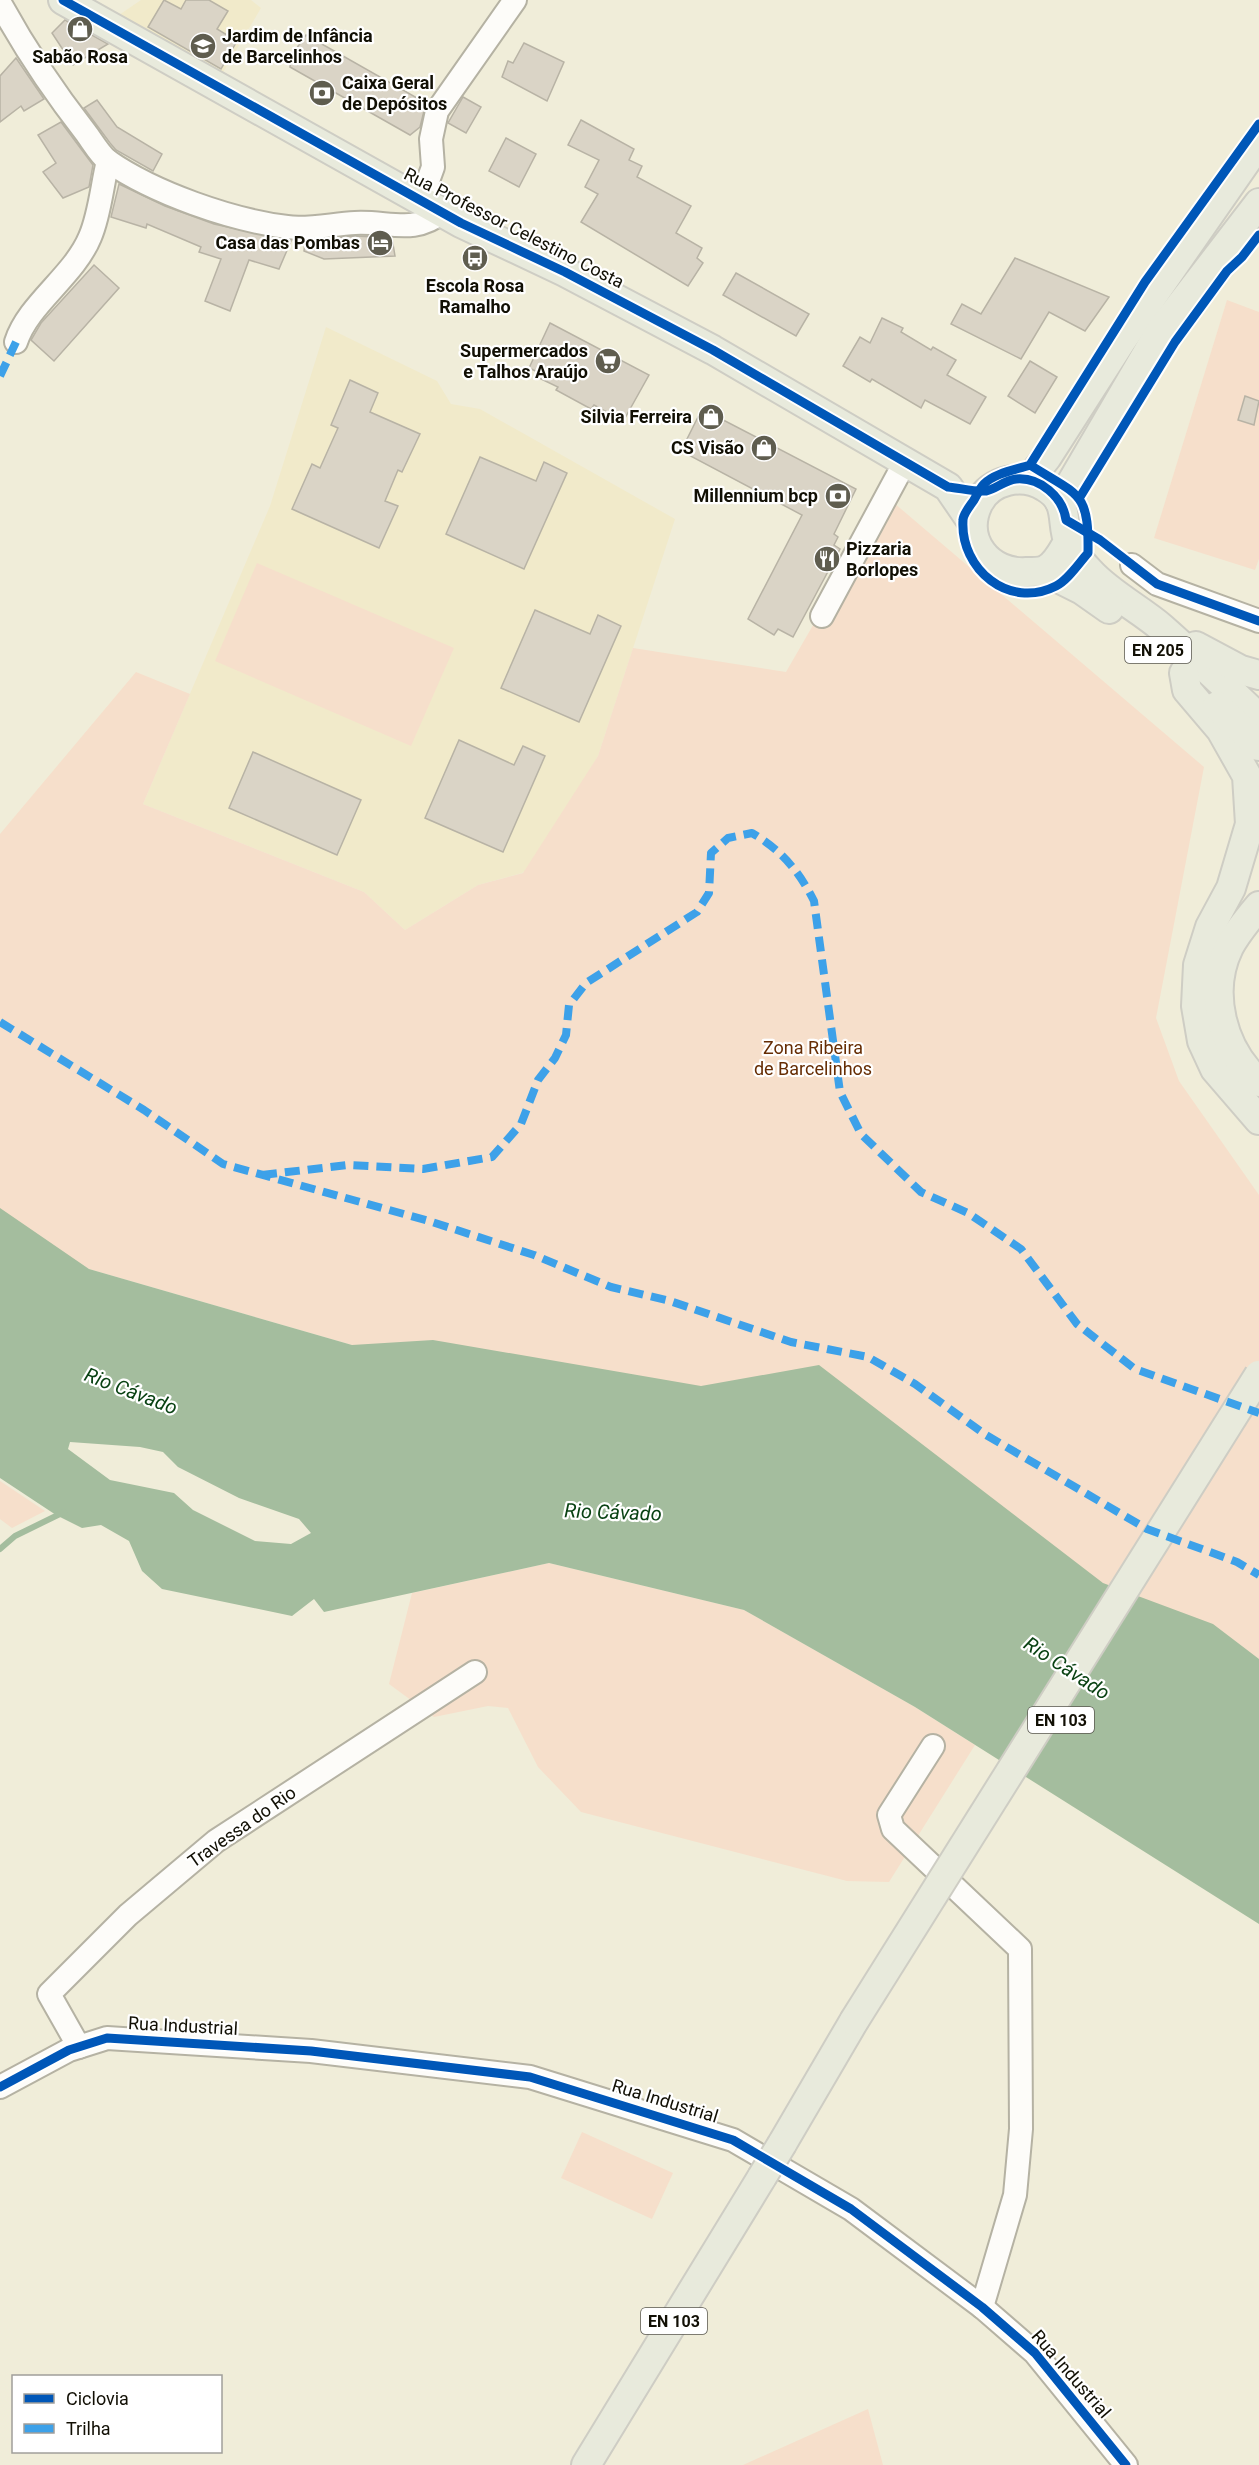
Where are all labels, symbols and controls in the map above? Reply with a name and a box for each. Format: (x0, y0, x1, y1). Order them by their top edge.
shop icon: Sabão Rosa (65, 14, 95, 44)
place label: Jardim de Infância de Barcelinhos (222, 25, 373, 67)
school or university icon: Jardim de Infância de Barcelinhos (188, 31, 218, 61)
place label: Sabão Rosa (32, 46, 128, 67)
place label: Caixa Geral de Depósitos (342, 72, 447, 114)
bank icon: Caixa Geral de Depósitos (307, 78, 337, 108)
street label: Rua Professor Celestino Costa (401, 163, 628, 292)
hotel icon: Casa das Pombas (365, 228, 395, 258)
place label: Casa das Pombas (216, 232, 360, 253)
bus stop icon: Escola Rosa Ramalho (460, 243, 490, 273)
place label: Escola Rosa Ramalho (426, 275, 525, 317)
place label: Supermercados e Talhos Araújo (460, 340, 588, 382)
supermarket icon: Supermercados e Talhos Araújo (593, 346, 623, 376)
shop icon: Silvia Ferreira (696, 402, 726, 432)
place label: Silvia Ferreira (581, 406, 692, 427)
shop icon: CS Visão (749, 433, 779, 463)
place label: CS Visão (671, 437, 744, 458)
bank icon: Millennium bcp (823, 481, 853, 511)
place label: Millennium bcp (694, 485, 818, 506)
place label: Pizzaria Borlopes (846, 538, 918, 580)
restaurant icon: Pizzaria Borlopes (812, 544, 842, 574)
road number: EN 205 (1125, 637, 1191, 663)
park label: Zona Ribeira de Barcelinhos (754, 1037, 872, 1079)
water label: Rio Cávado (81, 1362, 181, 1420)
water label: Rio Cávado (564, 1498, 662, 1526)
water label: Rio Cávado (1020, 1631, 1114, 1705)
road number: EN 103 (1028, 1707, 1094, 1733)
street label: Travessa do Rio (184, 1782, 300, 1872)
street label: Rua Industrial (128, 2012, 239, 2039)
street label: Rua Industrial (609, 2074, 721, 2127)
road number: EN 103 (641, 2308, 707, 2334)
street label: Rua Industrial (1027, 2325, 1115, 2422)
legend (12, 2375, 222, 2453)
text: Ciclovia (66, 2388, 129, 2409)
text: Trilha (66, 2418, 111, 2439)

